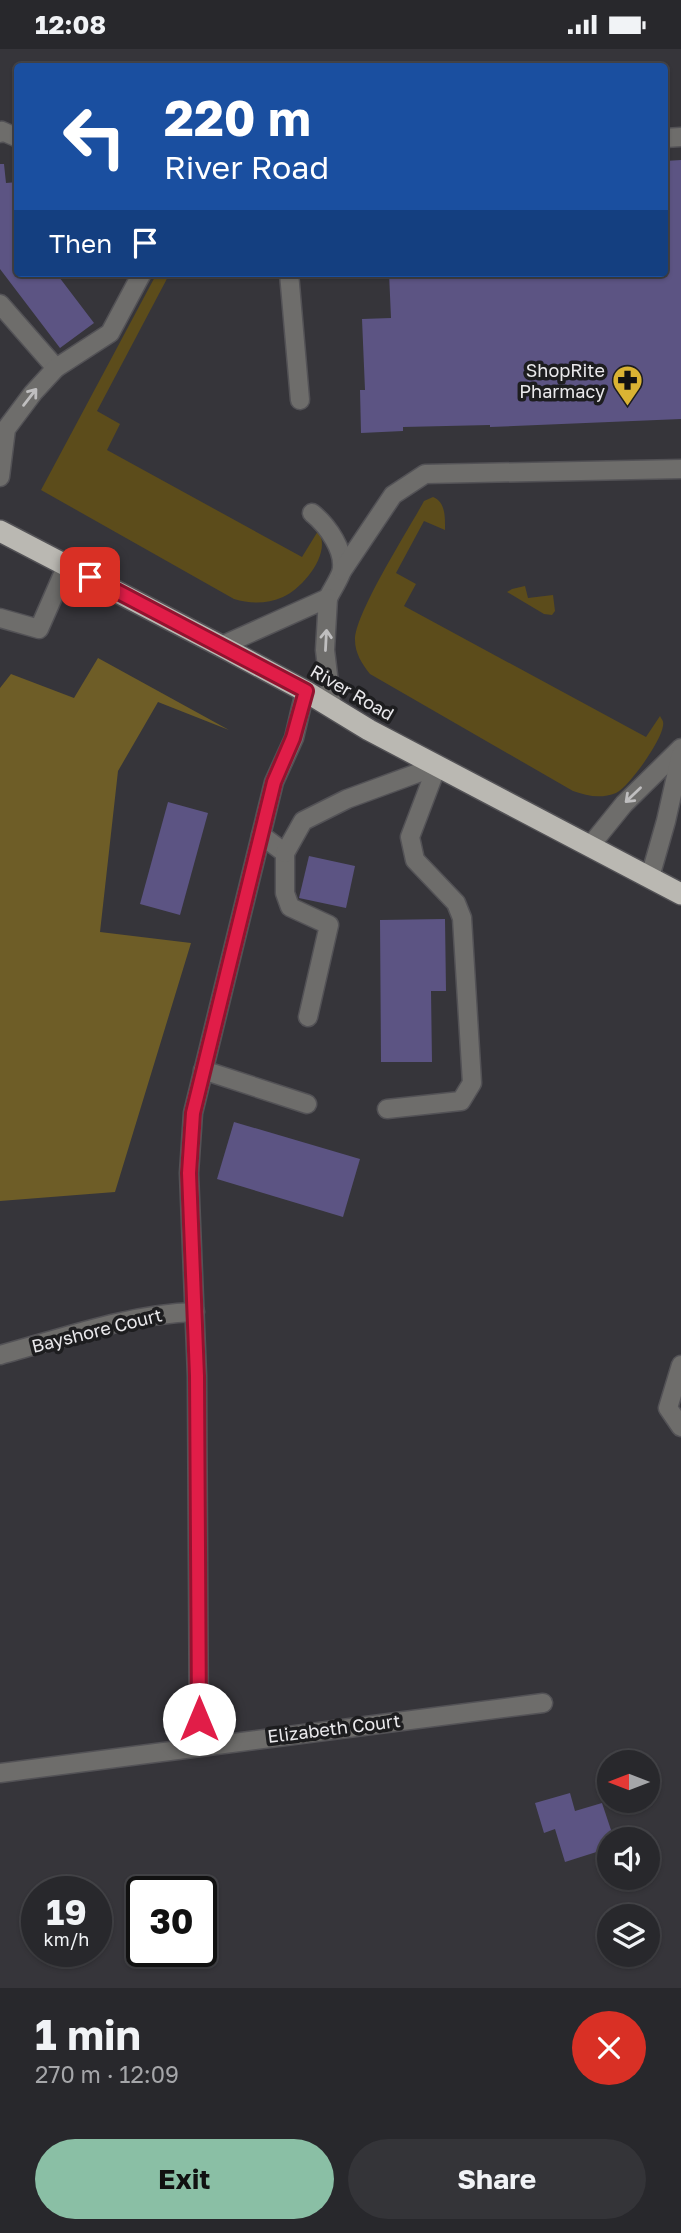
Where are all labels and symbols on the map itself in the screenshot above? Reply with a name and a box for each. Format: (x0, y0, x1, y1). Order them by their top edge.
place label: ShopRite Pharmacy (519, 359, 605, 402)
pharmacy icon: ShopRite Pharmacy (611, 364, 645, 408)
one-way arrow (23, 389, 38, 407)
pin (60, 547, 120, 607)
one-way arrow (320, 629, 333, 652)
street label: River Road (307, 659, 398, 725)
one-way arrow (625, 786, 642, 803)
street label: Bayshore Court (29, 1303, 164, 1357)
position arrow (162, 1682, 236, 1756)
street label: Elizabeth Court (266, 1709, 402, 1747)
north arrow (597, 1750, 660, 1813)
speed limit sign: 30 (126, 1876, 217, 1967)

